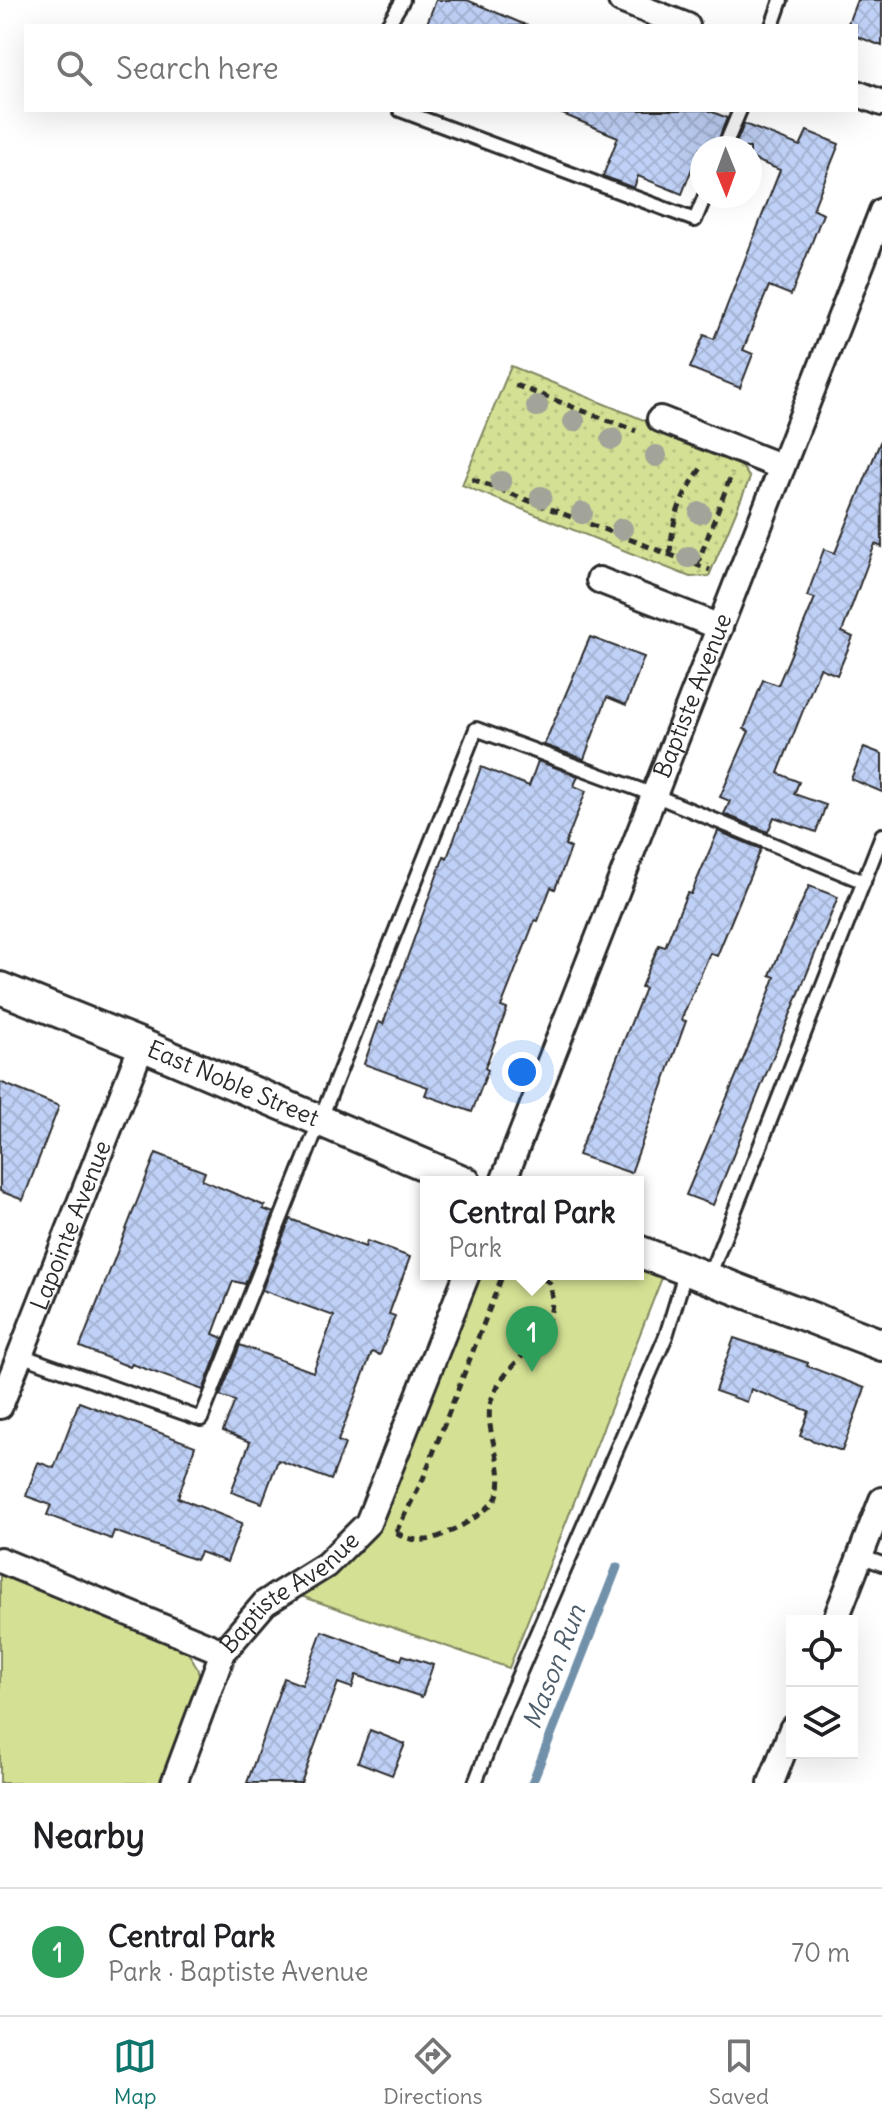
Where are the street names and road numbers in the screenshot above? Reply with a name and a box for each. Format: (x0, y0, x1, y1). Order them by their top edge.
street label: Baptiste Avenue (646, 609, 738, 782)
street label: East Noble Street (143, 1033, 324, 1132)
street label: Lapointe Avenue (23, 1136, 117, 1314)
street label: Baptiste Avenue (213, 1525, 365, 1659)

